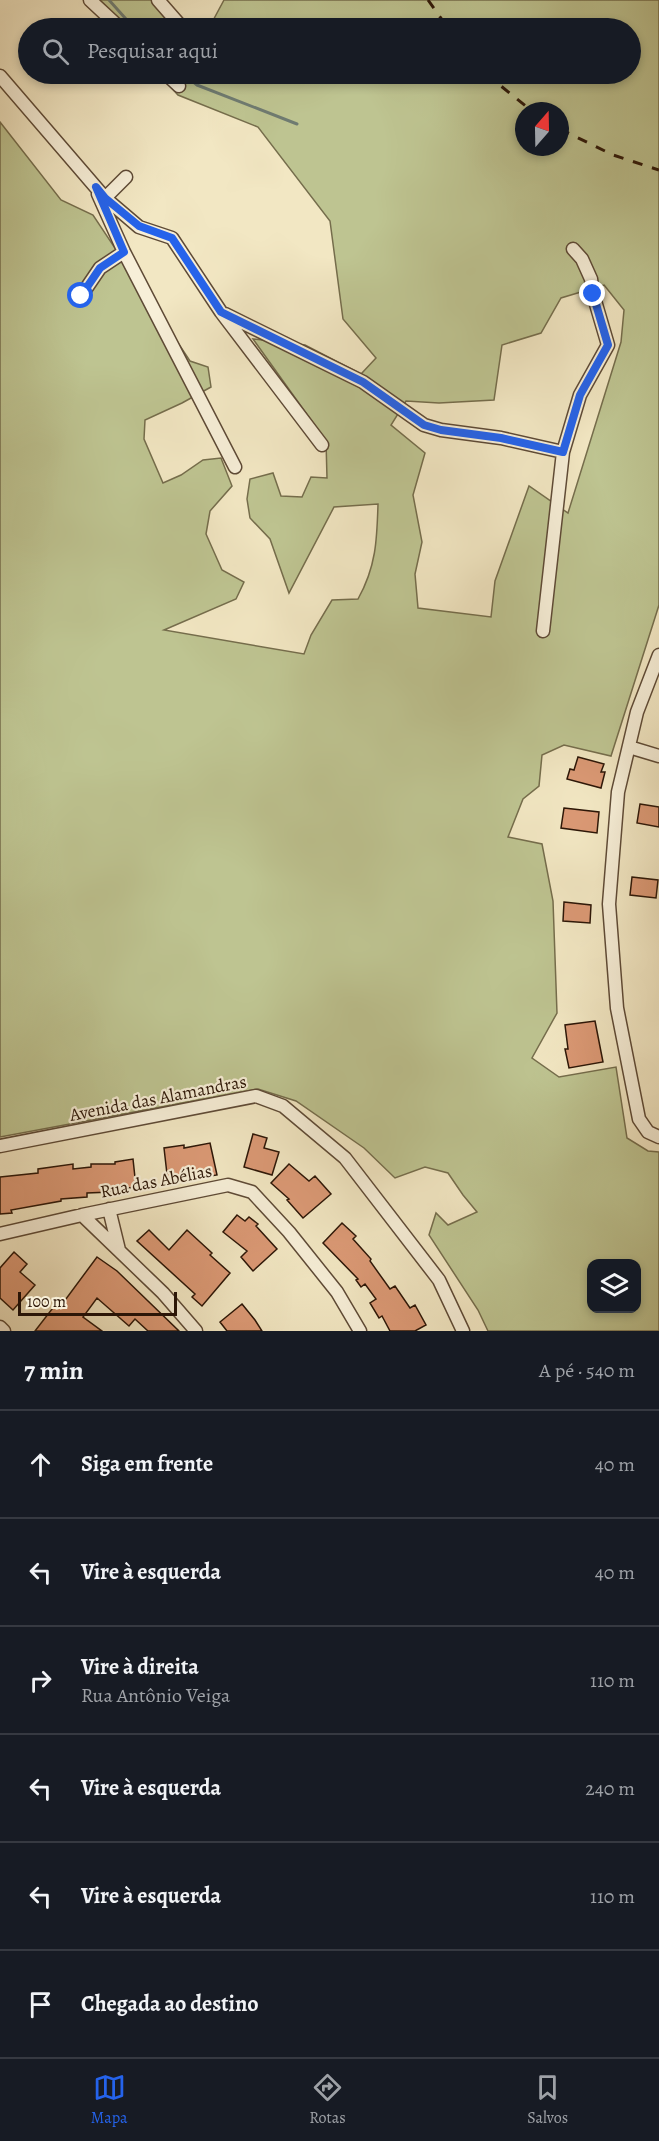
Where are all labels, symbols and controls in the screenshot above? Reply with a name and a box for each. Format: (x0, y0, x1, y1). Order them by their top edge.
search box (18, 18, 641, 84)
icon: search (39, 35, 72, 68)
text: Pesquisar aqui (87, 36, 218, 66)
north arrow (515, 102, 569, 156)
route end (579, 280, 605, 306)
route start (67, 282, 93, 308)
street label: Avenida das Alamandras (67, 1069, 248, 1127)
street label: Rua das Abélias (98, 1158, 214, 1204)
map controls (587, 1259, 641, 1313)
button: layers (587, 1259, 641, 1313)
scale bar (18, 1289, 177, 1316)
text: 100 m (27, 1291, 66, 1313)
text: 7 min (24, 1353, 84, 1388)
text: A pé · 540 m (539, 1357, 635, 1384)
icon: ahead (24, 1448, 57, 1481)
text: Siga em frente (81, 1449, 213, 1479)
text: 40 m (595, 1451, 635, 1478)
icon: left (24, 1556, 57, 1589)
text: Vire à esquerda (81, 1557, 221, 1587)
text: 40 m (595, 1559, 635, 1586)
text: Vire à direita (81, 1652, 199, 1682)
icon: right (24, 1664, 57, 1697)
text: 110 m (590, 1667, 635, 1694)
text: Rua Antônio Veiga (81, 1682, 230, 1709)
icon: left (24, 1772, 57, 1805)
text: Vire à esquerda (81, 1773, 221, 1803)
text: 240 m (585, 1775, 635, 1802)
icon: left (24, 1880, 57, 1913)
text: Vire à esquerda (81, 1881, 221, 1911)
text: 110 m (590, 1883, 635, 1910)
icon: arrive (24, 1988, 57, 2021)
text: Chegada ao destino (81, 1989, 259, 2019)
tab: Mapa (91, 2071, 128, 2129)
tab: Rotas (309, 2071, 346, 2129)
tab: Salvos (527, 2071, 568, 2129)

